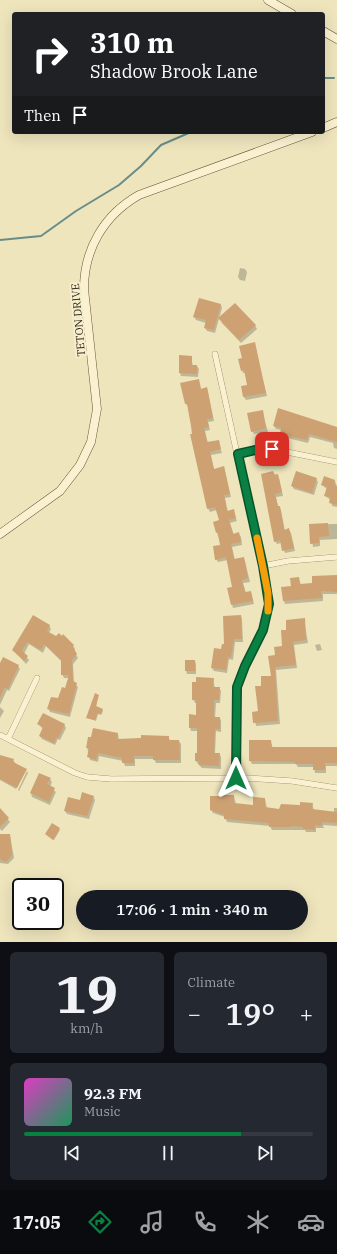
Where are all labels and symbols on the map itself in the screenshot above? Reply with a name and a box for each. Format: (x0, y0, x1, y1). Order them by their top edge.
street label: TETON DRIVE (68, 283, 88, 357)
pin (255, 432, 289, 466)
position arrow (215, 757, 257, 799)
speed limit sign: 30 (12, 878, 64, 930)

